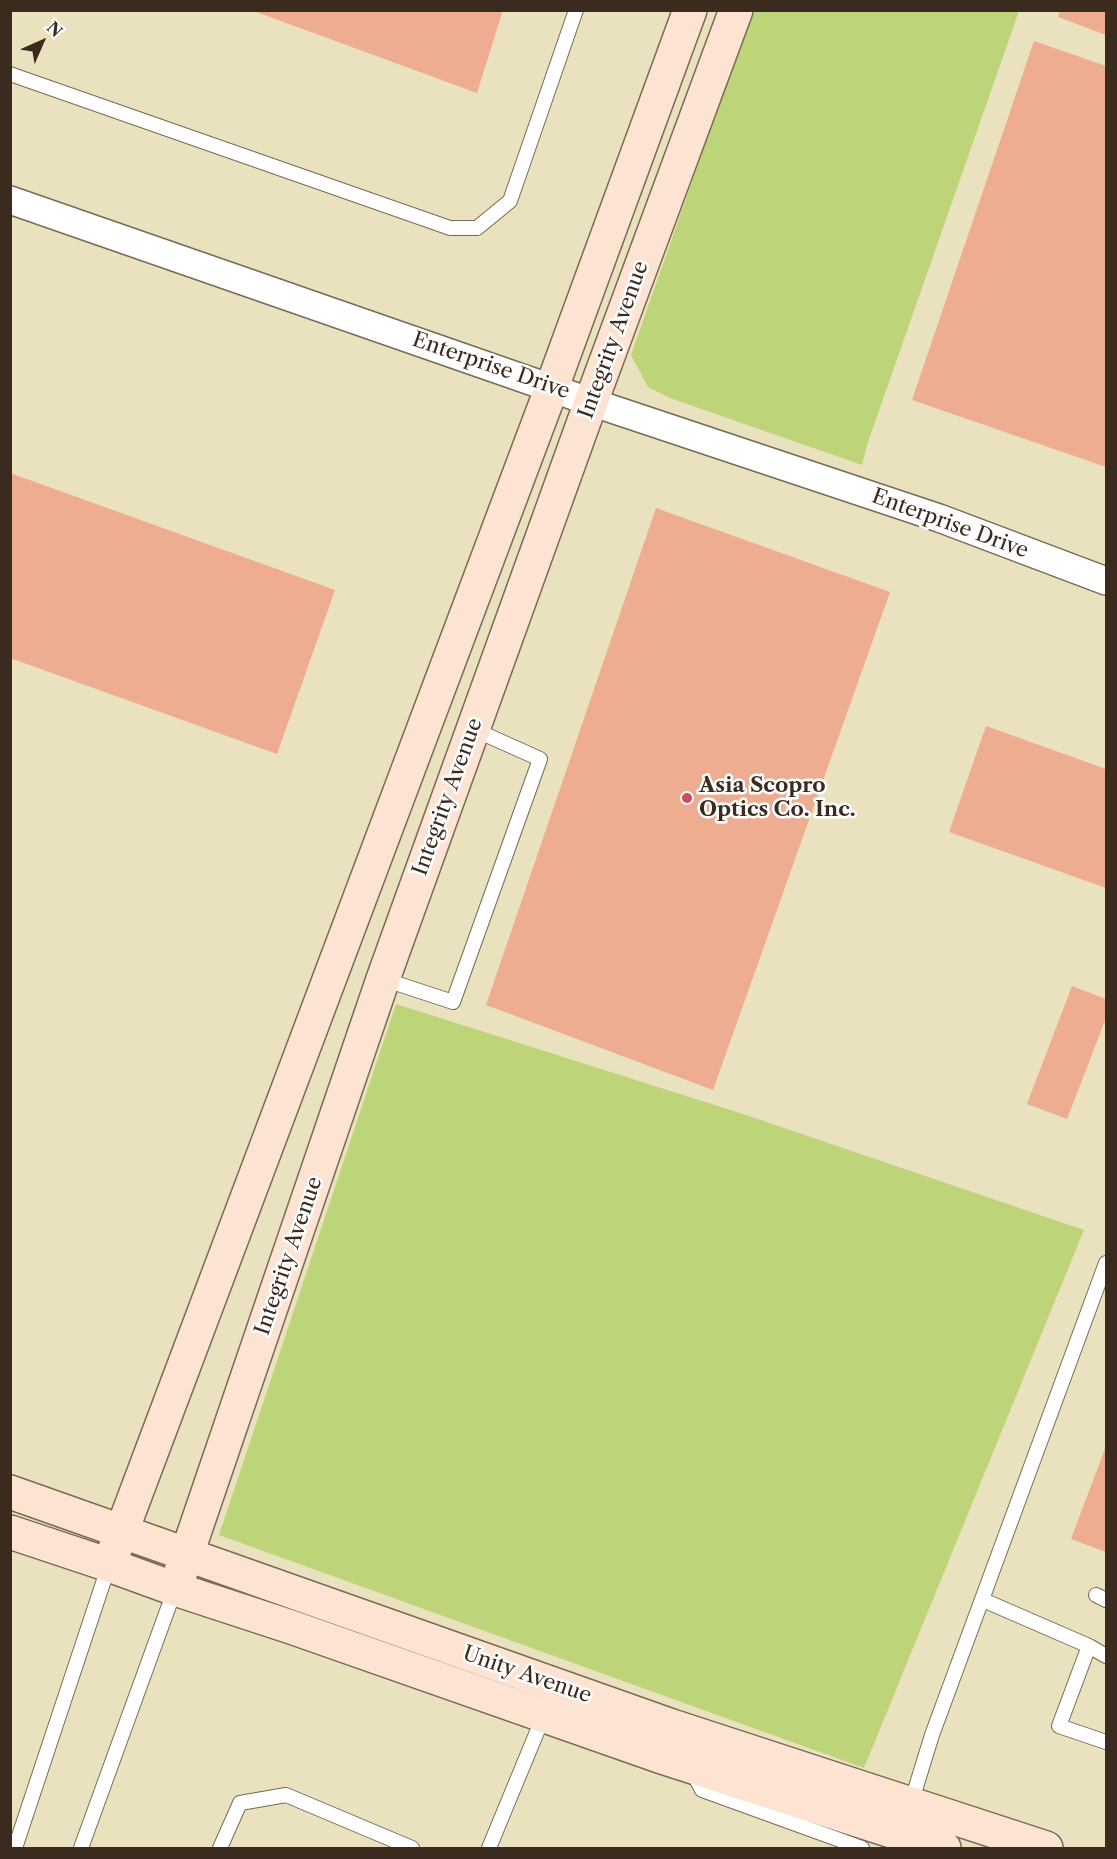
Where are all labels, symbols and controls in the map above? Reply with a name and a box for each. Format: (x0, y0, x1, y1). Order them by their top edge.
north arrow (12, 12, 72, 72)
text: N (43, 17, 67, 41)
street label: Integrity Avenue (574, 258, 654, 422)
street label: Enterprise Drive (409, 327, 573, 405)
street label: Enterprise Drive (868, 484, 1032, 564)
street label: Integrity Avenue (408, 715, 488, 879)
place label: Asia Scopro Optics Co. Inc. (699, 773, 856, 823)
marker: Asia Scopro Optics Co. Inc. (680, 791, 694, 805)
street label: Integrity Avenue (250, 1173, 328, 1339)
street label: Unity Avenue (459, 1641, 595, 1709)

